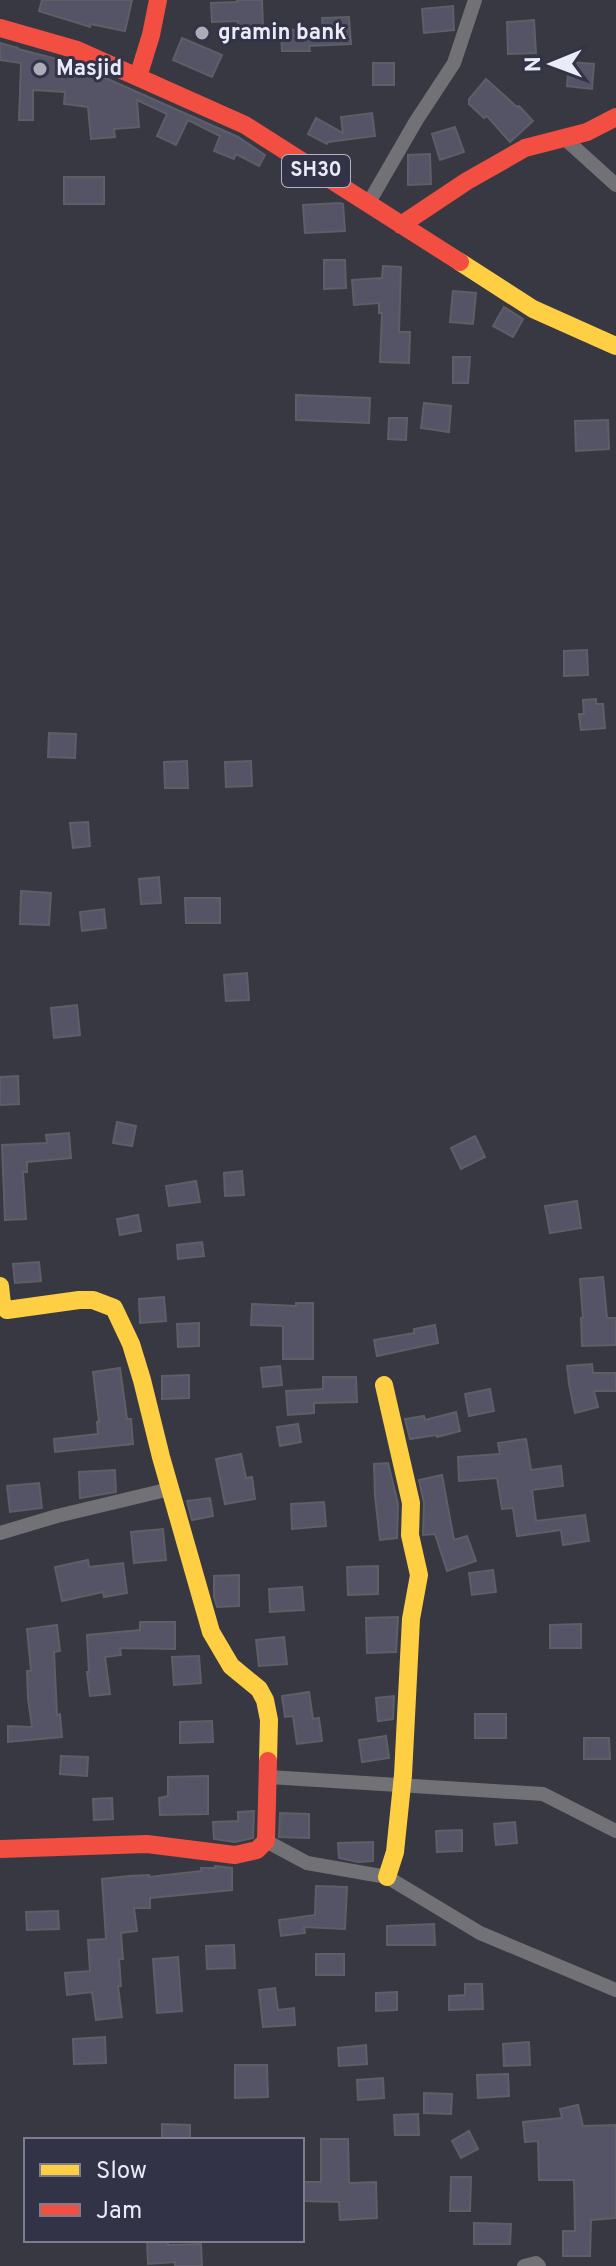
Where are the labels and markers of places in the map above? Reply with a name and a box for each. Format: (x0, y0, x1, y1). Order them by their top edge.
place label: gramin bank (218, 20, 347, 47)
marker: gramin bank (193, 24, 211, 42)
place label: Masjid (56, 56, 122, 83)
marker: Masjid (31, 60, 49, 78)

